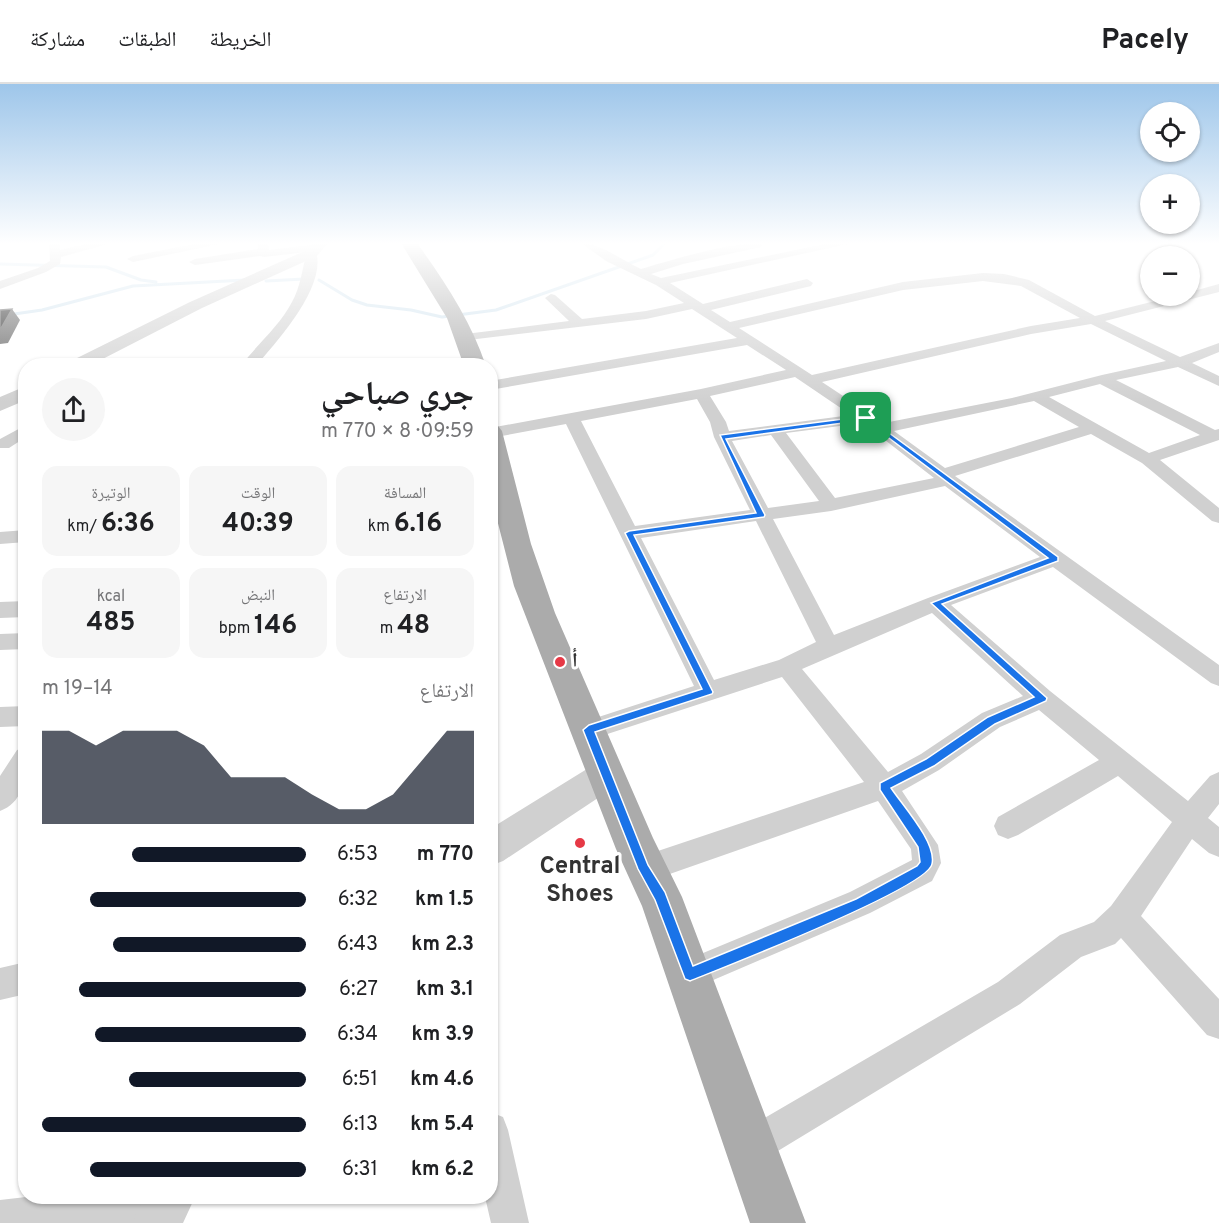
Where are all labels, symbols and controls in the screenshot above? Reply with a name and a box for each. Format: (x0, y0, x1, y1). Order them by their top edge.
text: Pacely (1101, 23, 1189, 59)
text: مشاركة (30, 27, 85, 54)
text: الطبقات (118, 27, 177, 54)
text: الخريطة (210, 27, 271, 54)
map controls (1140, 102, 1200, 306)
button: locate (1140, 102, 1200, 162)
button: + (1140, 174, 1200, 234)
button: − (1140, 246, 1200, 306)
text: جري صباحي (321, 375, 474, 417)
button: share (42, 378, 105, 441)
pin (840, 392, 891, 443)
icon: arrive (849, 401, 882, 434)
text: 09:59 · 8 × 770 m (321, 419, 474, 445)
text: الوتيرة (92, 484, 130, 504)
text: الوقت (241, 484, 275, 504)
text: المسافة (384, 484, 426, 504)
text: 6:36 (101, 508, 155, 541)
text: 40:39 (222, 508, 294, 541)
text: 6.16 (394, 508, 442, 541)
text: /km (67, 517, 101, 537)
text: km (368, 517, 394, 537)
text: النبض (241, 586, 275, 606)
text: الارتفاع (383, 586, 427, 606)
text: kcal (97, 587, 125, 607)
text: 485 (87, 607, 135, 640)
text: 146 (254, 610, 297, 643)
text: 48 (397, 610, 430, 643)
text: bpm (219, 619, 254, 639)
text: m (380, 619, 397, 639)
place label: أ (572, 647, 578, 675)
marker: أ (553, 655, 567, 669)
text: 14–19 m (42, 676, 113, 702)
text: الارتفاع (419, 679, 474, 705)
marker: Central Shoes (573, 836, 587, 850)
text: 6:53 (337, 842, 378, 868)
text: 770 m (417, 842, 474, 868)
place label: Central Shoes (539, 852, 621, 910)
text: 6:32 (338, 887, 378, 913)
text: 1.5 km (415, 887, 474, 913)
text: 6:43 (337, 932, 378, 958)
text: 2.3 km (411, 932, 474, 958)
text: 6:27 (339, 977, 378, 1003)
text: 3.1 km (416, 977, 474, 1003)
text: 6:34 (337, 1022, 378, 1048)
text: 3.9 km (412, 1022, 474, 1048)
text: 6:51 (342, 1067, 378, 1093)
text: 4.6 km (410, 1067, 474, 1093)
text: 6:13 (342, 1112, 378, 1138)
text: 5.4 km (410, 1112, 474, 1138)
text: 6:31 (342, 1157, 378, 1183)
text: 6.2 km (411, 1157, 474, 1183)

